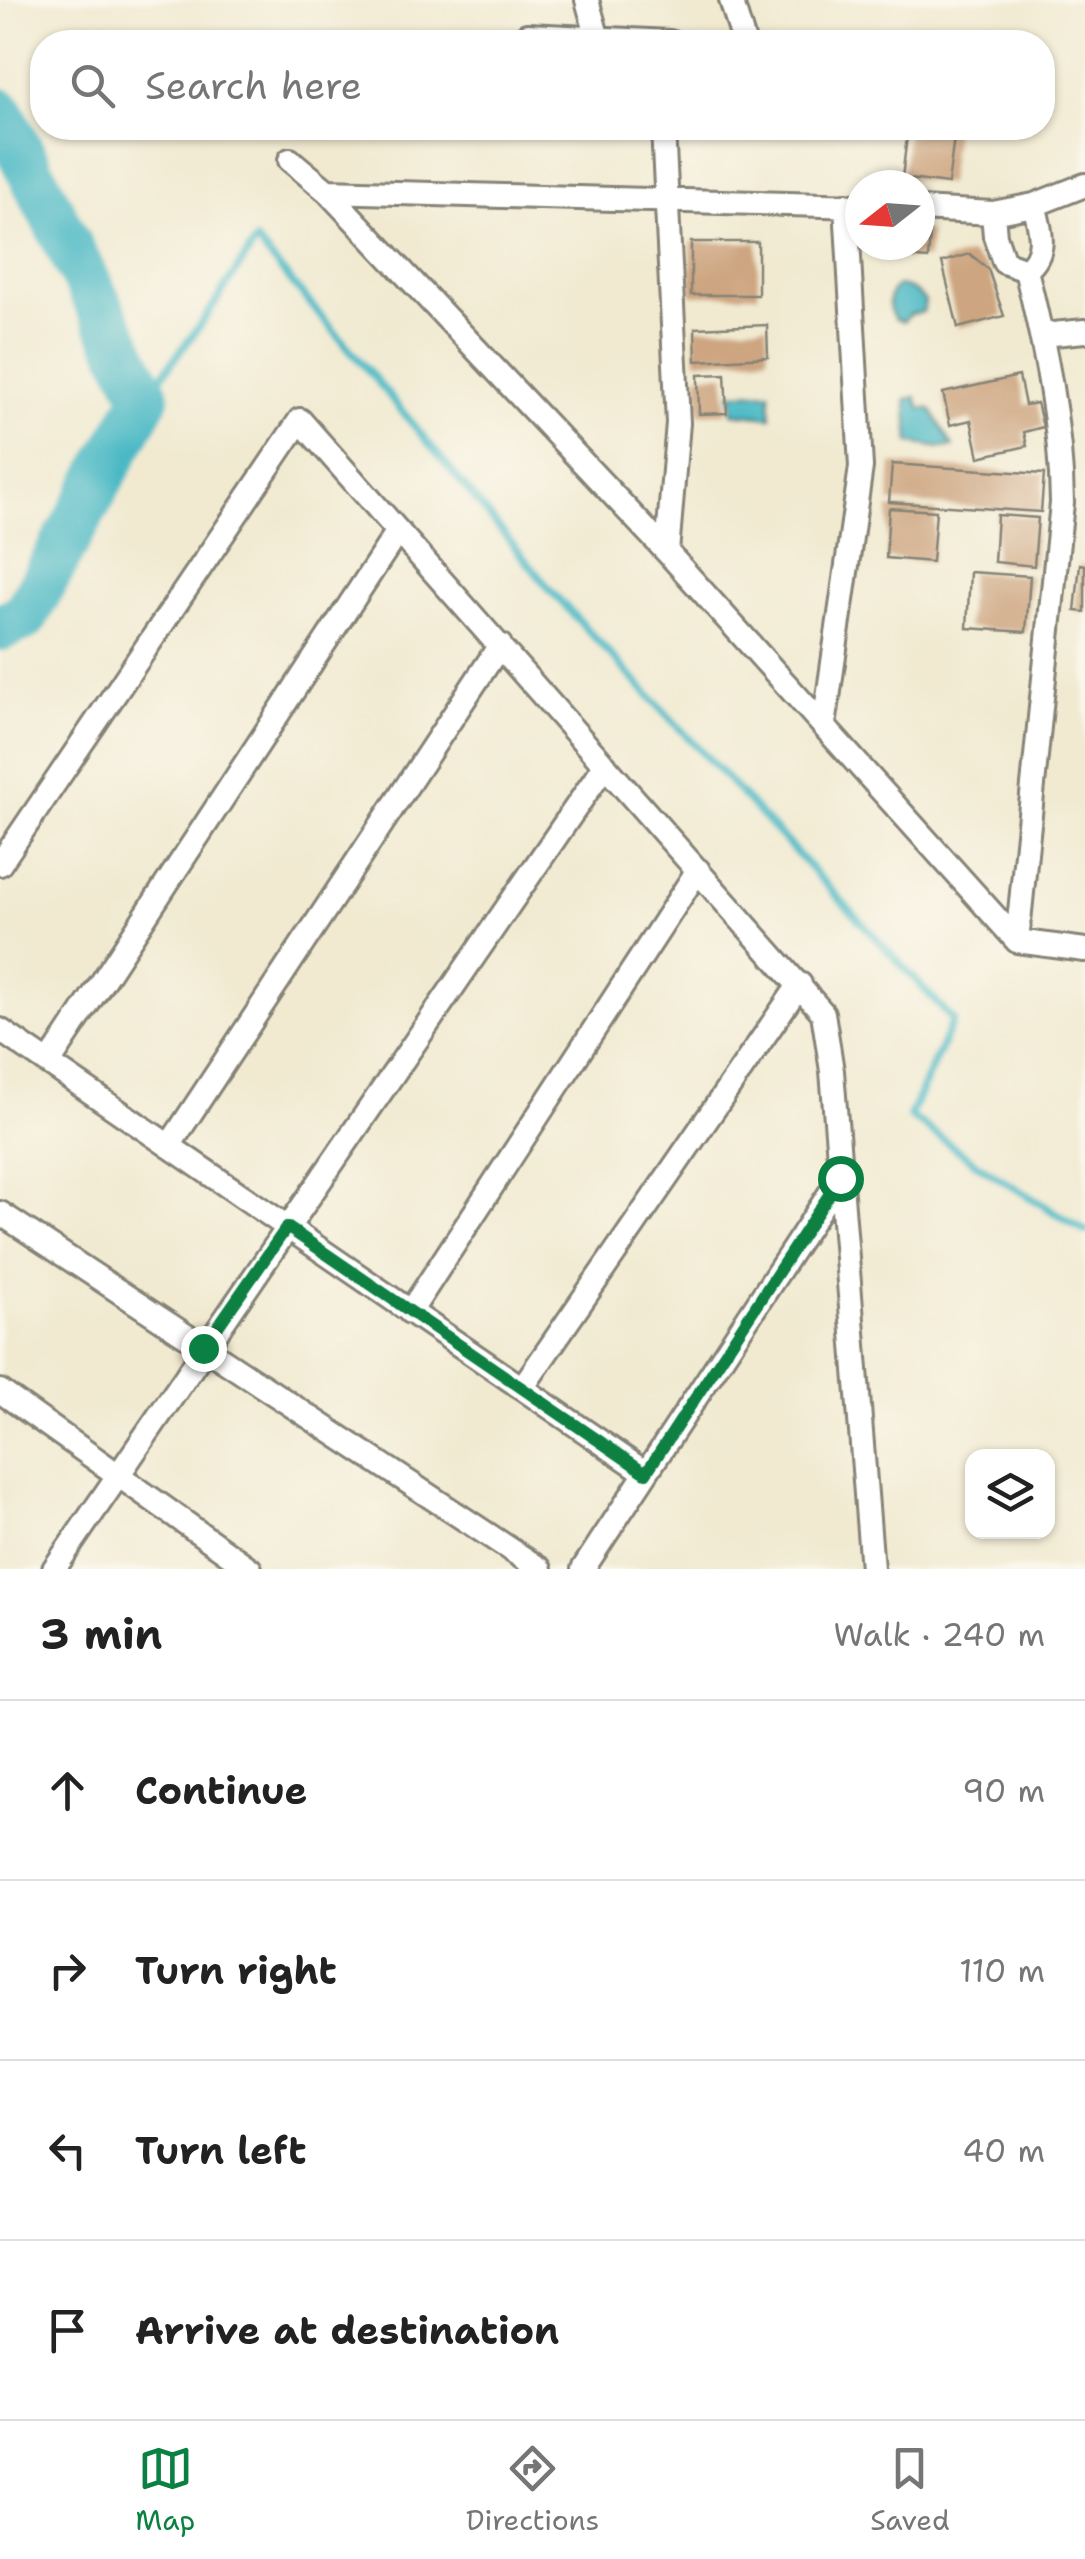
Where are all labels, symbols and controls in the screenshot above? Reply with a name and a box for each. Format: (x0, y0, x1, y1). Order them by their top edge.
search box (30, 30, 1055, 140)
icon: search (65, 58, 120, 113)
text: Search here (145, 60, 362, 111)
north arrow (845, 170, 935, 260)
route start (818, 1156, 864, 1202)
route end (181, 1326, 227, 1372)
map controls (965, 1449, 1055, 1539)
button: layers (965, 1449, 1055, 1539)
text: 3 min (40, 1606, 162, 1662)
text: Walk · 240 m (833, 1613, 1045, 1656)
icon: ahead (40, 1763, 95, 1818)
text: Continue (135, 1765, 307, 1816)
text: 90 m (962, 1769, 1045, 1812)
icon: right (40, 1943, 95, 1998)
text: Turn right (135, 1945, 337, 1996)
text: 110 m (959, 1949, 1045, 1992)
icon: left (40, 2123, 95, 2178)
text: Turn left (135, 2125, 307, 2176)
text: 40 m (962, 2129, 1045, 2172)
icon: arrive (40, 2303, 95, 2358)
text: Arrive at destination (135, 2305, 559, 2356)
tab: Map (135, 2441, 195, 2539)
tab: Directions (466, 2441, 599, 2539)
tab: Saved (870, 2441, 950, 2539)

